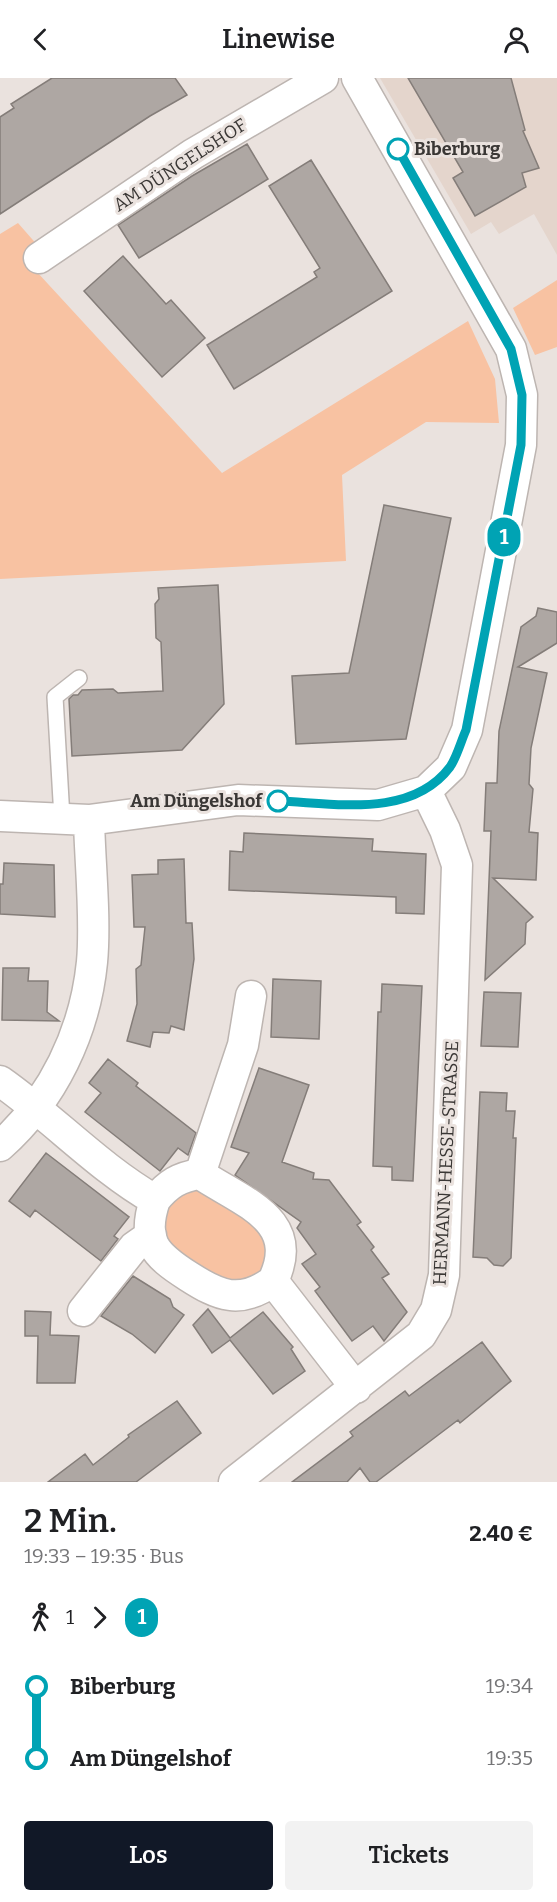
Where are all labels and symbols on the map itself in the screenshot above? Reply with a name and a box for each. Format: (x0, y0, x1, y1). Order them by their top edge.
street label: AM DÜNGELSHOF (109, 114, 251, 216)
marker: Biberburg (387, 138, 409, 160)
place label: Biberburg (414, 138, 501, 160)
line badge: 1 (484, 518, 524, 556)
place label: Am Düngelshof (130, 790, 263, 812)
marker: Am Düngelshof (267, 790, 289, 812)
street label: HERMANN-HESSE-STRASSE (429, 1040, 463, 1286)

